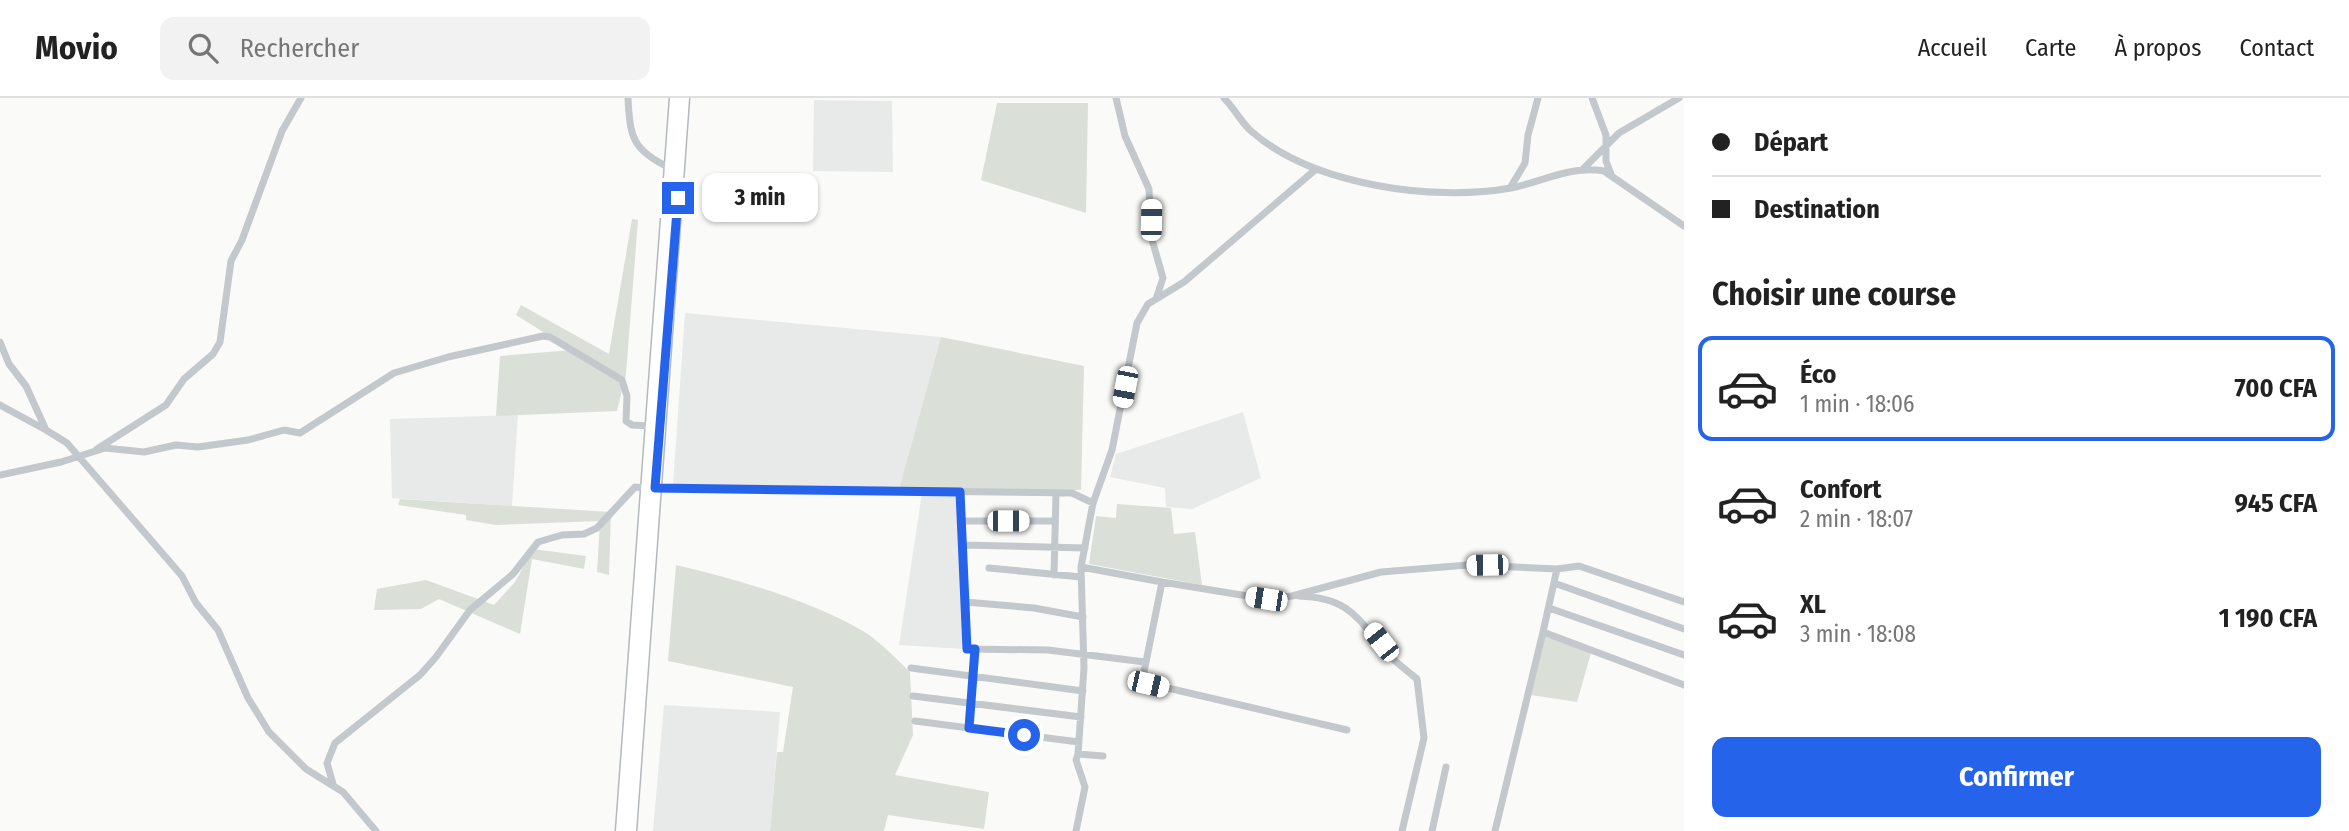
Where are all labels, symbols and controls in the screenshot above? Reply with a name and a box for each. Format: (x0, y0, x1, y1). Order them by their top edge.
search box (160, 17, 650, 80)
text: Movio (35, 28, 118, 68)
icon: search (184, 29, 222, 67)
text: Rechercher (240, 33, 359, 64)
text: Accueil (1918, 34, 1987, 62)
text: Carte (2025, 34, 2076, 62)
text: À propos (2114, 34, 2201, 62)
text: Contact (2239, 34, 2314, 62)
text: Départ (1754, 127, 1828, 158)
callout: 3 min (702, 174, 818, 222)
route end (662, 182, 694, 214)
text: 3 min (734, 183, 786, 211)
text: Destination (1754, 194, 1880, 225)
car (1141, 199, 1162, 241)
text: Choisir une course (1712, 275, 1956, 313)
icon: car (1716, 357, 1779, 420)
text: Éco (1800, 359, 1837, 390)
car (1111, 364, 1140, 410)
text: 700 CFA (2234, 373, 2317, 404)
text: 1 min · 18:06 (1800, 390, 1914, 418)
icon: car (1716, 472, 1779, 535)
text: Confort (1800, 474, 1881, 505)
text: 945 CFA (2235, 488, 2317, 519)
text: 2 min · 18:07 (1800, 505, 1913, 533)
car (988, 511, 1030, 532)
car (1466, 554, 1509, 576)
car (1244, 585, 1289, 613)
icon: car (1716, 587, 1779, 650)
text: XL (1800, 589, 1826, 620)
text: 1 190 CFA (2219, 603, 2317, 634)
car (1360, 619, 1403, 665)
text: 3 min · 18:08 (1800, 620, 1916, 648)
car (1126, 669, 1171, 699)
route start (1008, 719, 1040, 751)
button: Confirmer (1712, 737, 2321, 817)

